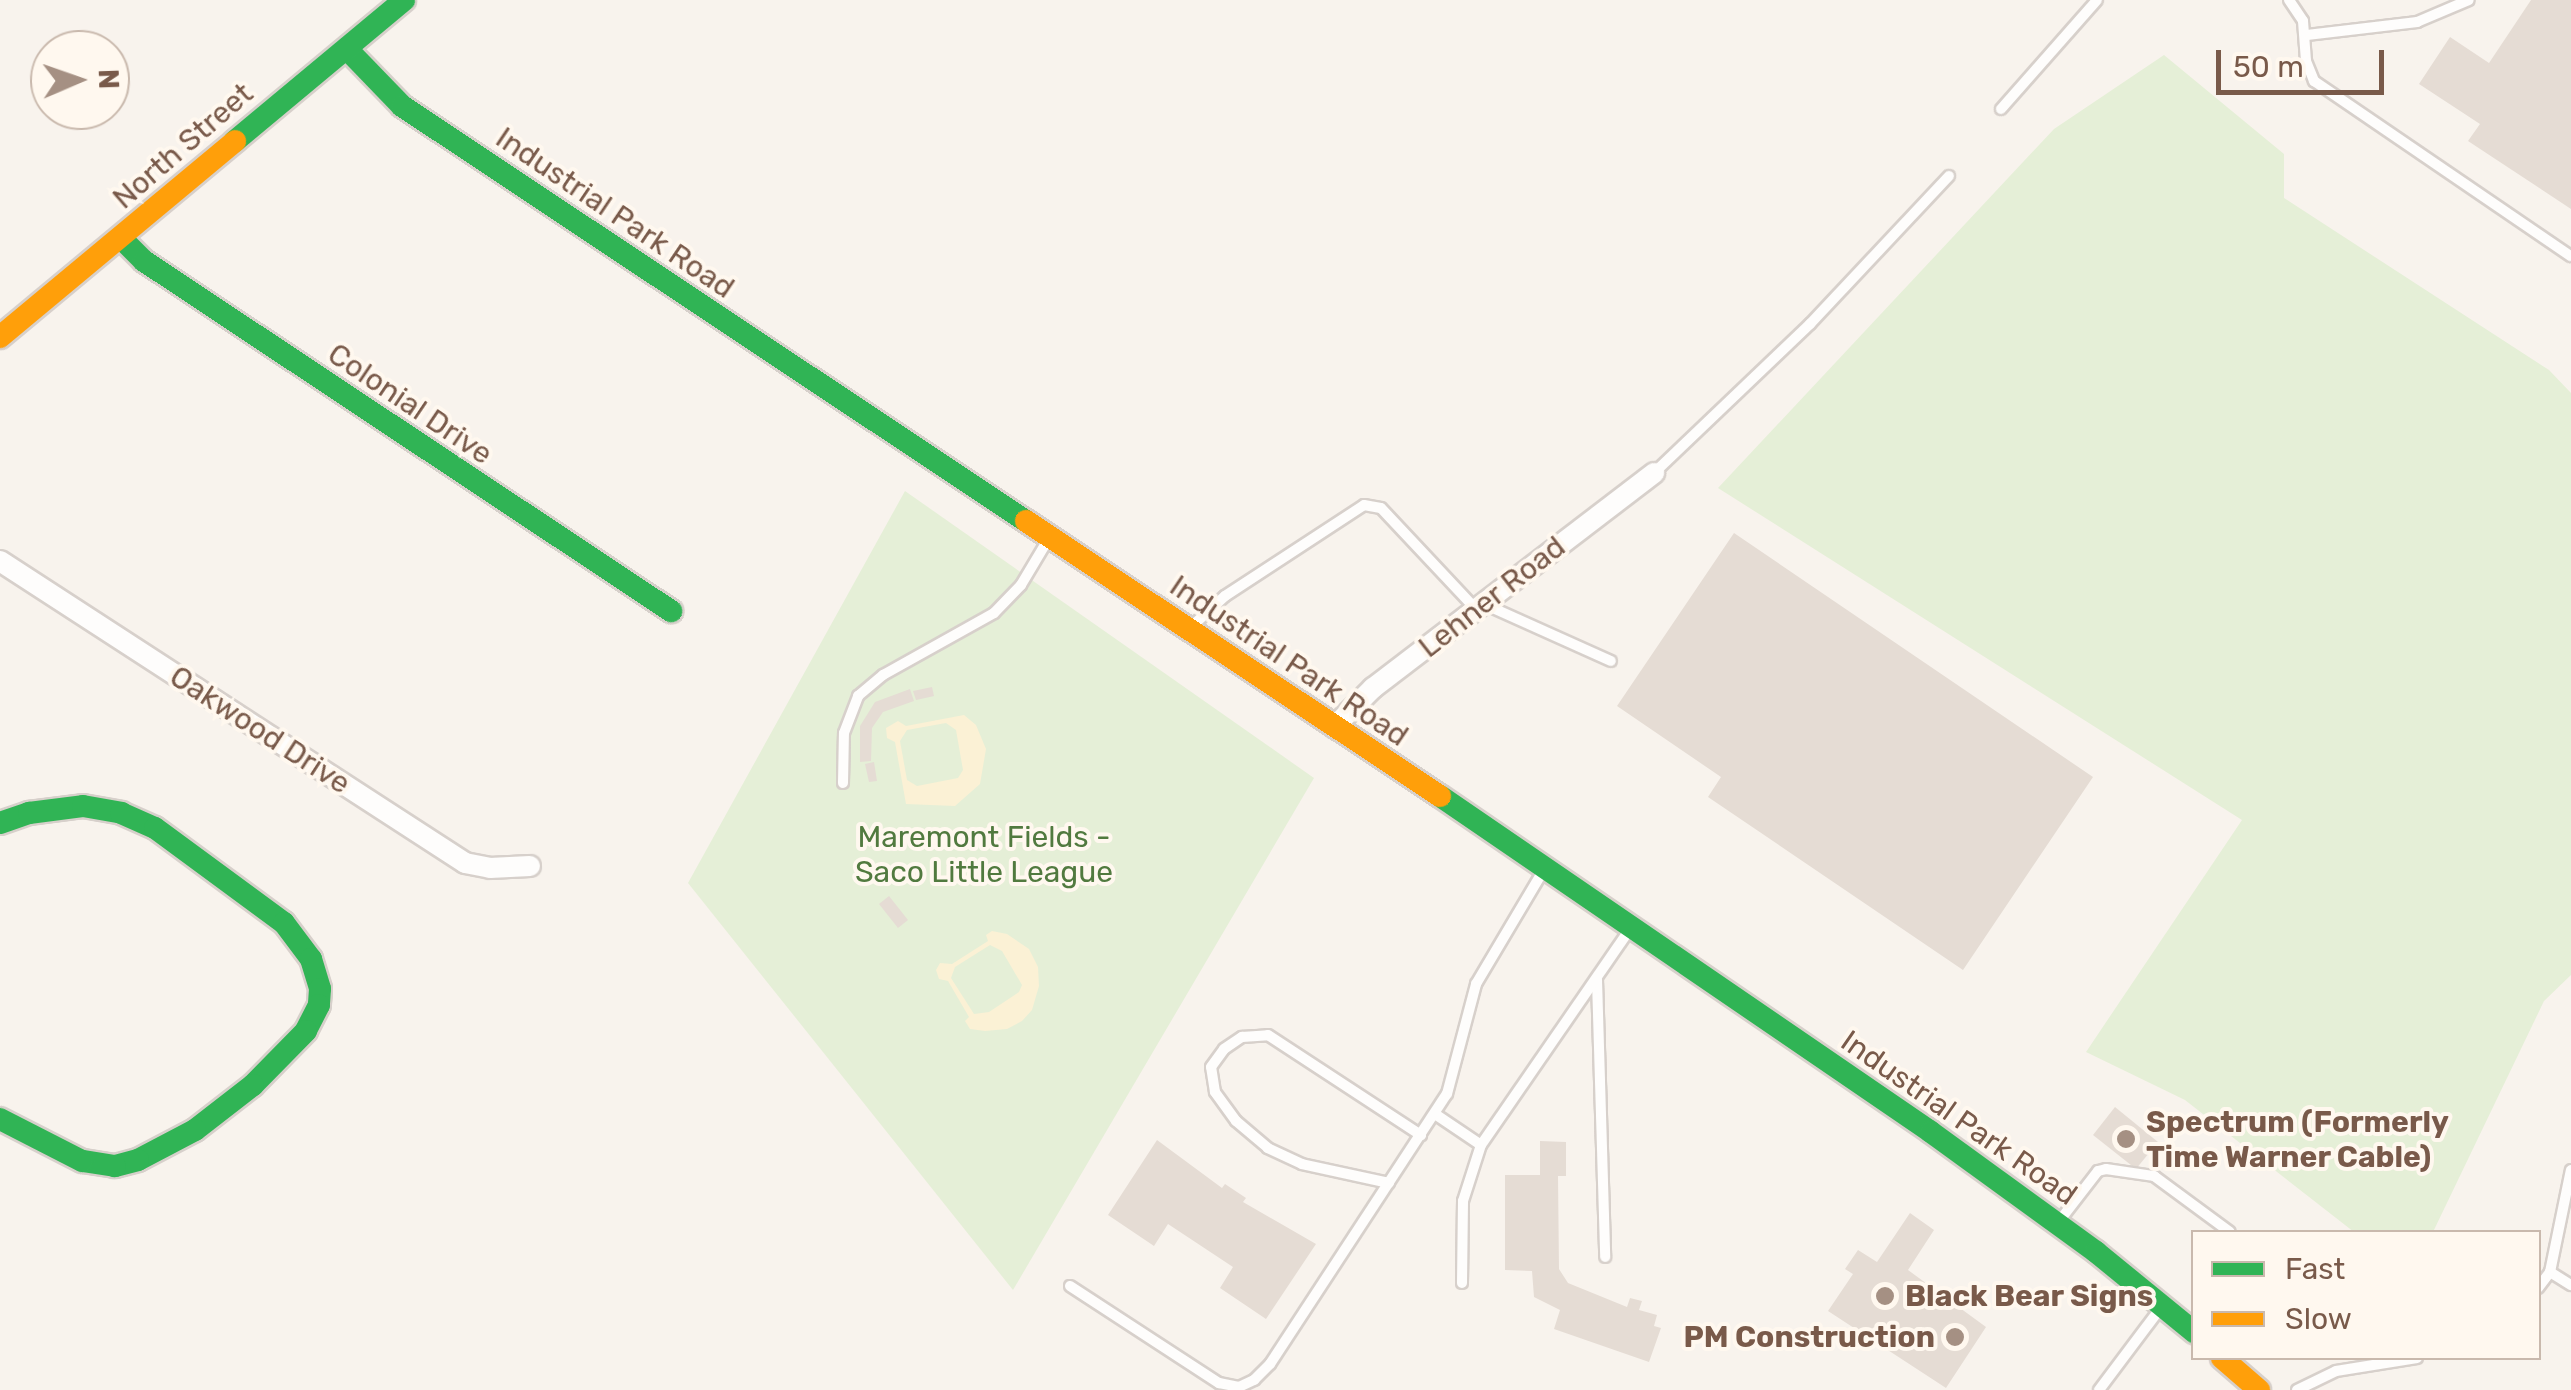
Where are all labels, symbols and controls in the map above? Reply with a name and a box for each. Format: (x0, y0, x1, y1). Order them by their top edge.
north arrow (30, 30, 130, 130)
scale bar (2221, 30, 2388, 92)
text: 50 m (2233, 49, 2304, 85)
street label: North Street (106, 75, 260, 217)
street label: Industrial Park Road (489, 120, 741, 306)
street label: Colonial Drive (321, 336, 499, 472)
street label: Lehner Road (1411, 528, 1573, 666)
street label: Industrial Park Road (1163, 568, 1415, 754)
street label: Oakwood Drive (163, 658, 357, 802)
park label: Maremont Fields - Saco Little League (855, 819, 1113, 890)
street label: Industrial Park Road (1834, 1023, 2084, 1213)
place label: Spectrum (Formerly Time Warner Cable) (2146, 1104, 2449, 1174)
marker: Spectrum (Formerly Time Warner Cable) (2115, 1128, 2137, 1150)
legend (2191, 1230, 2541, 1360)
text: Fast (2285, 1251, 2345, 1287)
place label: Black Bear Signs (1905, 1278, 2154, 1314)
marker: Black Bear Signs (1874, 1285, 1896, 1307)
text: Slow (2285, 1301, 2352, 1337)
place label: PM Construction (1684, 1319, 1935, 1355)
marker: PM Construction (1944, 1326, 1966, 1348)

